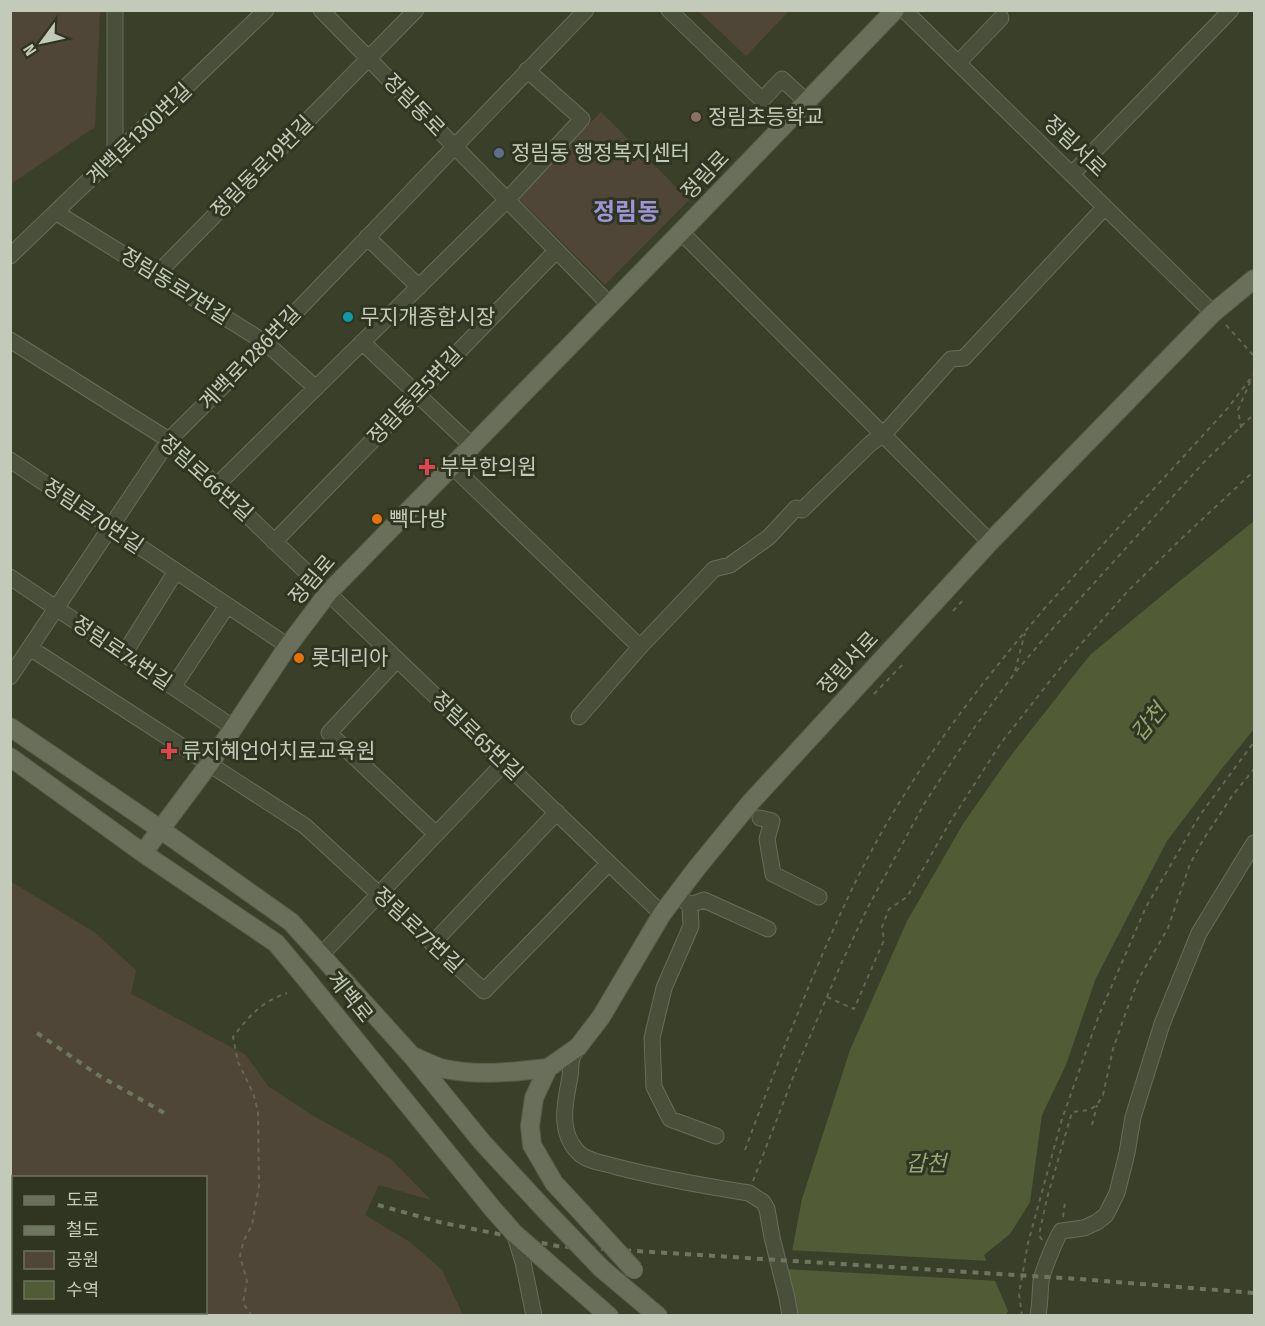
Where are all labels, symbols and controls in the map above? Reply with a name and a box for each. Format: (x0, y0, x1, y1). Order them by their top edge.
north arrow (12, 12, 72, 72)
text: N (19, 41, 40, 59)
street label: 정림동로 (378, 68, 450, 142)
street label: 계백로1300번길 (81, 77, 197, 191)
place label: 정림초등학교 (708, 104, 824, 130)
street label: 정림동로19번길 (205, 110, 319, 224)
marker: 정림초등학교 (689, 110, 703, 124)
street label: 정림서로 (1038, 110, 1112, 182)
place label: 정림동 행정복지센터 (511, 140, 690, 166)
street label: 정림로 (676, 145, 734, 205)
marker: 정림동 행정복지센터 (492, 146, 506, 160)
district label: 정림동 (593, 198, 659, 226)
street label: 정림동로7번길 (115, 242, 235, 330)
street label: 계백로1286번길 (194, 300, 306, 416)
place label: 무지개종합시장 (360, 304, 495, 330)
marker: 무지개종합시장 (341, 310, 355, 324)
street label: 정림동로5번길 (362, 342, 468, 450)
street label: 정림로66번길 (154, 429, 258, 527)
place label: 부부한의원 (440, 454, 537, 480)
marker: 부부한의원 (418, 458, 436, 476)
street label: 정림로70번길 (38, 473, 148, 559)
place label: 빽다방 (389, 506, 447, 532)
marker: 빽다방 (370, 512, 384, 526)
street label: 정림로 (283, 550, 341, 610)
street label: 정림로74번길 (67, 610, 177, 696)
street label: 정림서로 (812, 626, 884, 700)
place label: 롯데리아 (311, 645, 388, 671)
marker: 롯데리아 (292, 651, 306, 665)
street label: 정림로65번길 (426, 686, 528, 786)
water label: 갑천 (1125, 696, 1173, 747)
place label: 류지혜언어치료교육원 (182, 738, 375, 764)
marker: 류지혜언어치료교육원 (160, 742, 178, 760)
street label: 정림로77번길 (368, 882, 468, 978)
street label: 계백로 (322, 966, 378, 1028)
water label: 갑천 (906, 1150, 949, 1177)
legend (12, 1176, 207, 1314)
text: 도로 (66, 1189, 99, 1211)
text: 철도 (66, 1219, 99, 1241)
text: 공원 (66, 1249, 99, 1271)
text: 수역 (66, 1279, 99, 1301)

